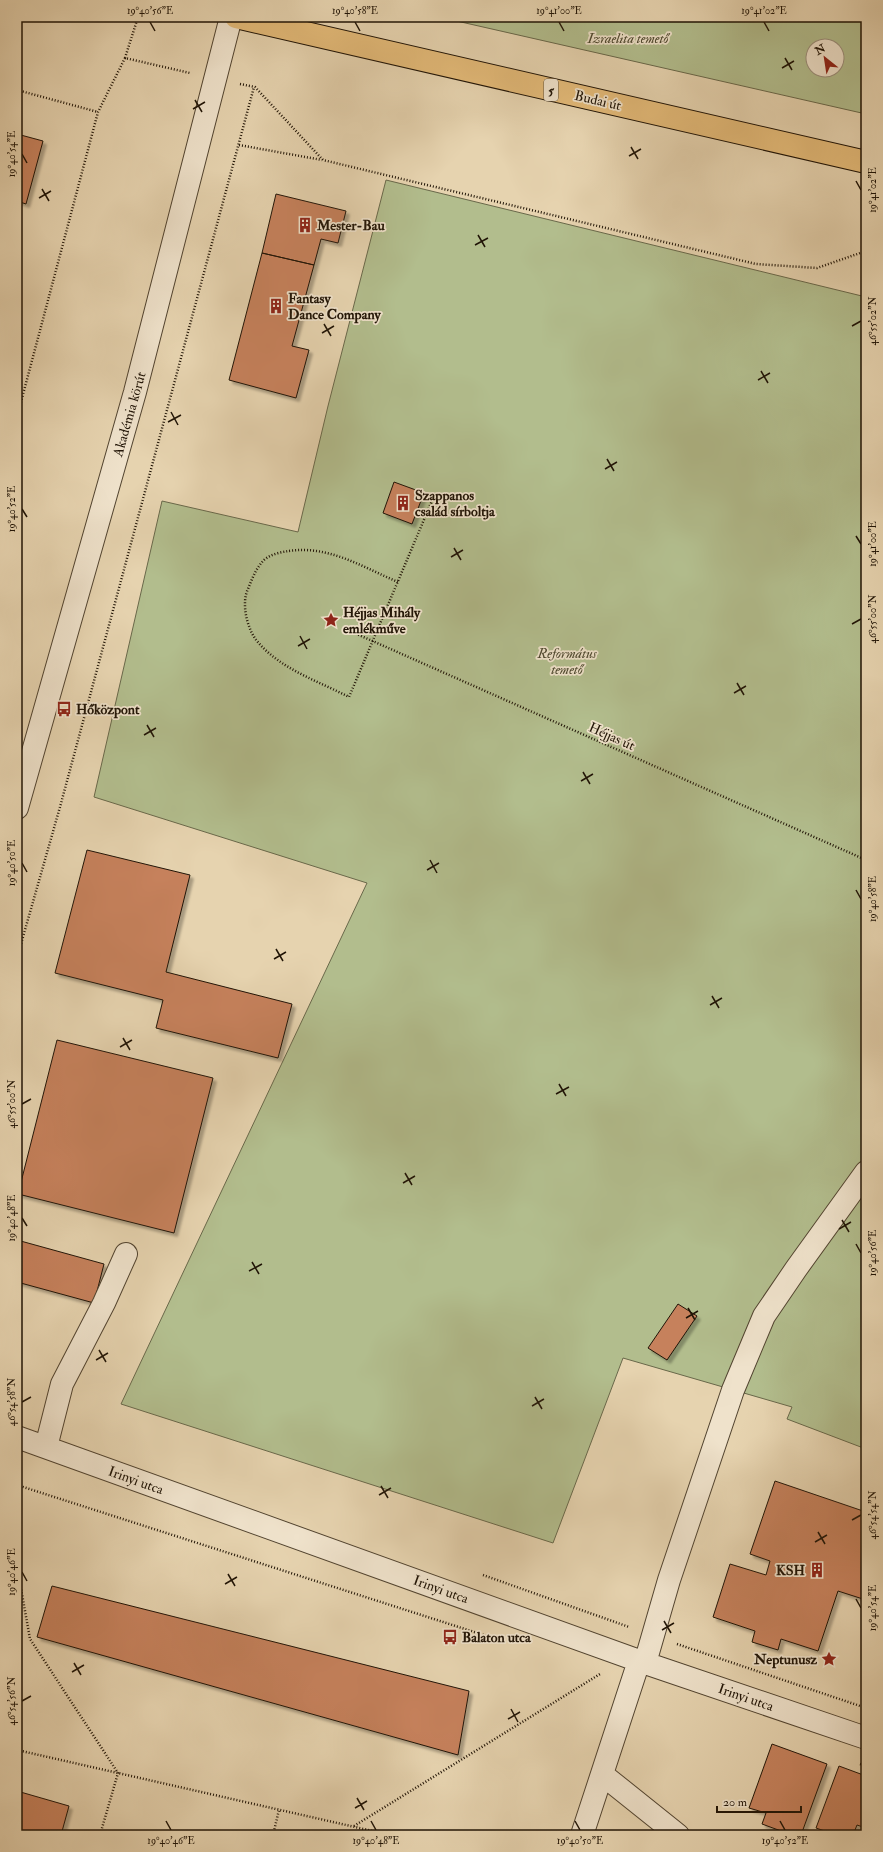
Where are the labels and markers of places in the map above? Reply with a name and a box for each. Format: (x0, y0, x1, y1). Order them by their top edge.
building icon: Mester-Bau (296, 216, 314, 234)
place label: Mester-Bau (316, 217, 385, 234)
place label: Fantasy Dance Company (288, 290, 381, 324)
building icon: Fantasy Dance Company (267, 297, 285, 315)
place label: Szappanos család sírboltja (415, 487, 496, 520)
building icon: Szappanos család sírboltja (394, 494, 412, 512)
place label: Héjjas Mihály emlékműve (343, 604, 421, 637)
place icon: Héjjas Mihály emlékműve (322, 611, 340, 629)
bus stop icon: Hőközpont (55, 700, 73, 718)
place label: Hőközpont (76, 701, 140, 719)
building icon: KSH (808, 1561, 826, 1579)
place label: KSH (776, 1562, 806, 1579)
bus stop icon: Balaton utca (441, 1628, 459, 1646)
place label: Balaton utca (462, 1629, 532, 1646)
place icon: Neptunusz (820, 1650, 838, 1668)
place label: Neptunusz (753, 1651, 817, 1669)

